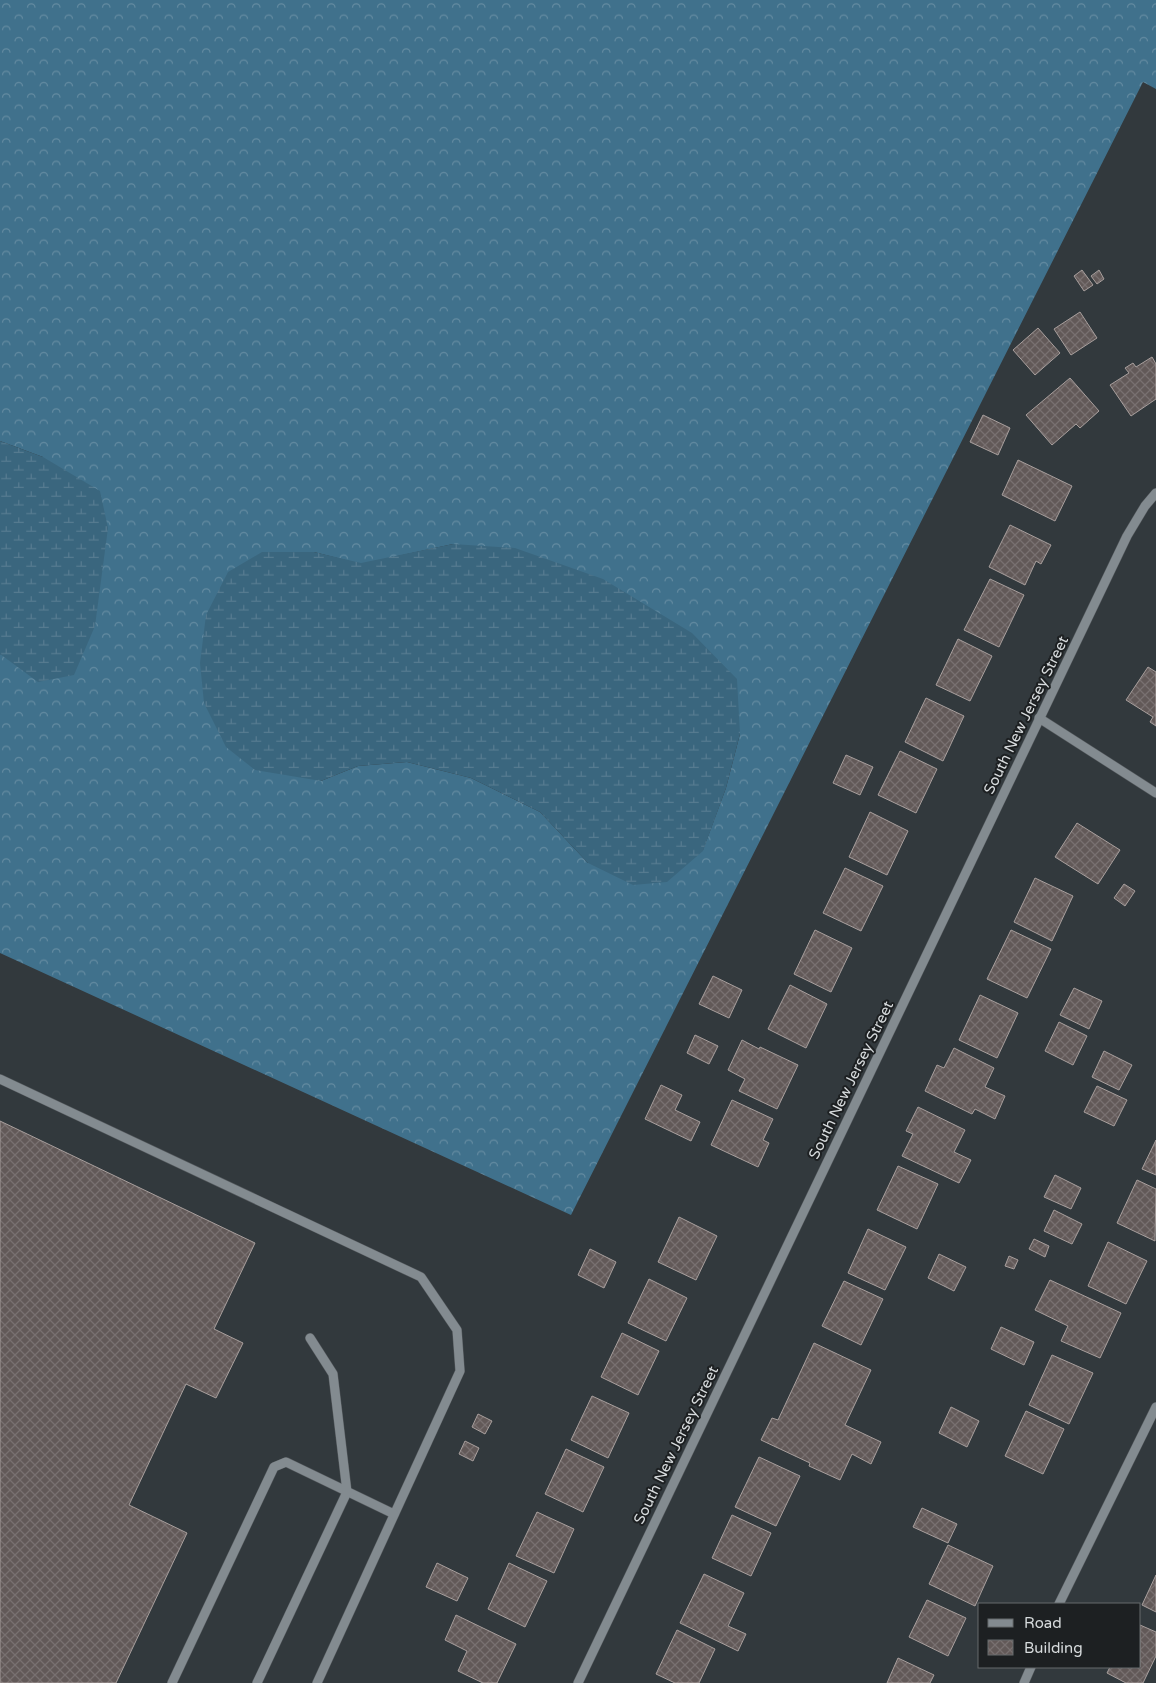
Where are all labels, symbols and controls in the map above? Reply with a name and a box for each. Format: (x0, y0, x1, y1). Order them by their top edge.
street label: South New Jersey Street (980, 633, 1072, 797)
street label: South New Jersey Street (805, 998, 897, 1162)
street label: South New Jersey Street (630, 1363, 722, 1527)
legend (978, 1603, 1141, 1668)
text: Road (1024, 1614, 1062, 1632)
text: Building (1024, 1639, 1083, 1657)

